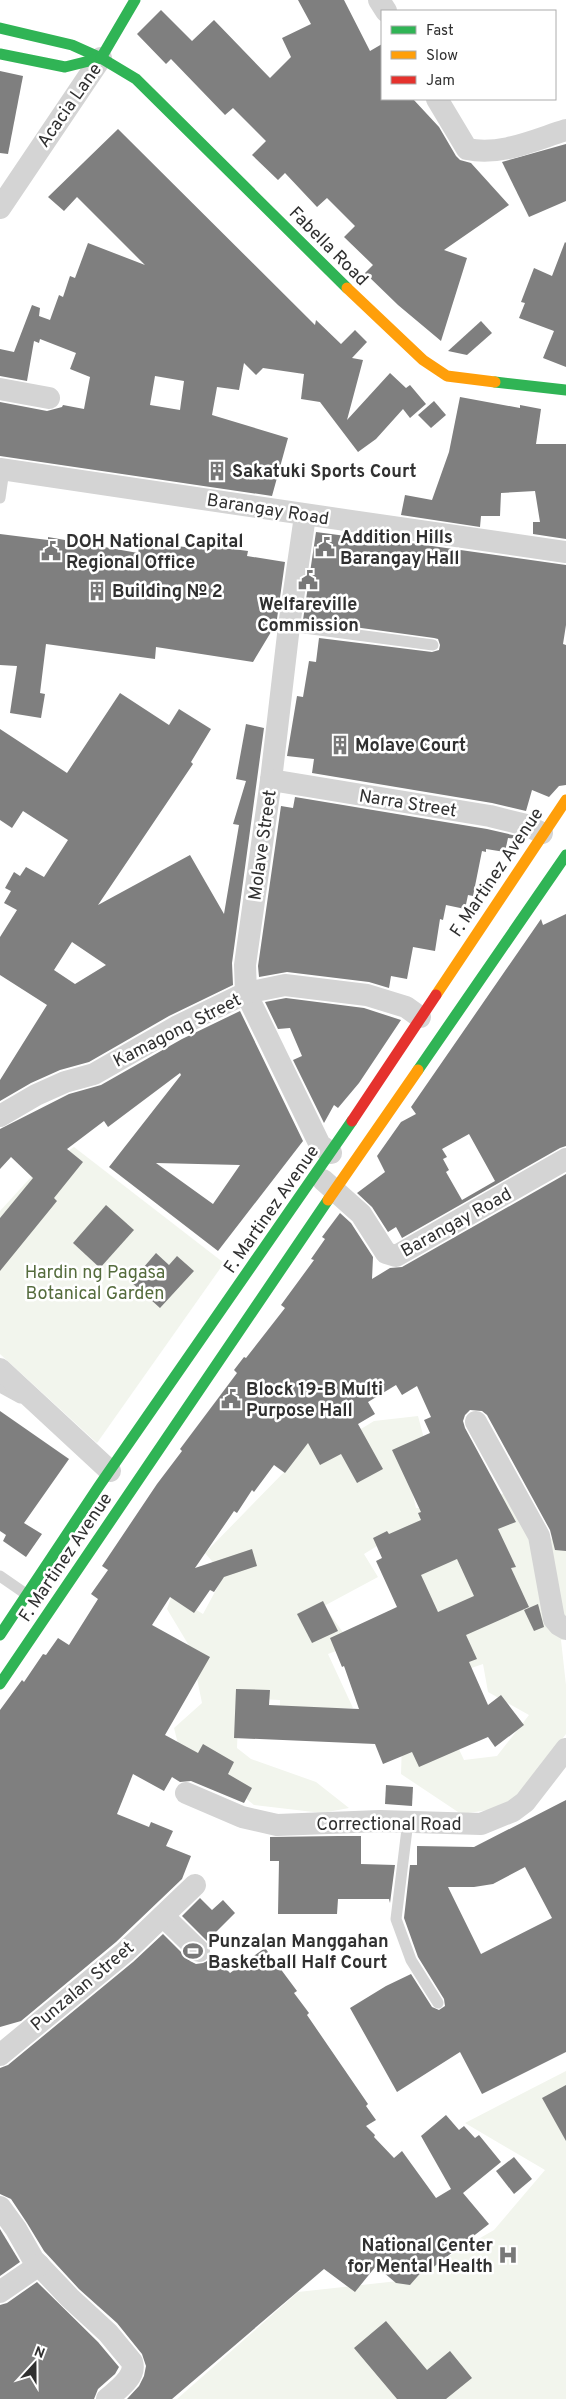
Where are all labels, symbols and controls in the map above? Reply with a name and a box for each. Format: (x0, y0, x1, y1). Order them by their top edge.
legend (381, 10, 556, 100)
text: Fast (426, 22, 454, 41)
text: Slow (426, 47, 458, 66)
street label: Acacia Lane (33, 59, 108, 152)
text: Jam (426, 72, 455, 91)
street label: Fabella Road (283, 202, 373, 292)
building icon: Sakatuki Sports Court (206, 460, 228, 482)
place label: Sakatuki Sports Court (232, 461, 417, 484)
street label: Barangay Road (205, 489, 331, 532)
place label: Addition Hills Barangay Hall (340, 527, 459, 571)
place label: DOH National Capital Regional Office (66, 531, 244, 575)
public building icon: Addition Hills Barangay Hall (314, 536, 336, 558)
public building icon: DOH National Capital Regional Office (40, 540, 62, 562)
public building icon: Welfareville Commission (297, 569, 319, 591)
building icon: Building № 2 (86, 580, 108, 602)
place label: Building № 2 (112, 581, 223, 604)
place label: Welfareville Commission (257, 594, 359, 638)
building icon: Molave Court (329, 734, 351, 756)
place label: Molave Court (355, 735, 466, 758)
street label: Narra Street (357, 785, 458, 824)
street label: Molave Street (244, 789, 283, 902)
street label: F. Martinez Avenue (445, 804, 549, 942)
street label: Kamagong Street (110, 989, 246, 1074)
street label: F. Martinez Avenue (219, 1141, 325, 1278)
street label: Barangay Road (397, 1183, 516, 1263)
park label: Hardin ng Pagasa Botanical Garden (25, 1262, 165, 1306)
place label: Block 19-B Multi Purpose Hall (246, 1379, 383, 1423)
public building icon: Block 19-B Multi Purpose Hall (220, 1388, 242, 1410)
street label: F. Martinez Avenue (14, 1489, 118, 1627)
street label: Correctional Road (316, 1814, 462, 1837)
place label: Punzalan Manggahan Basketball Half Court (208, 1931, 389, 1975)
street label: Punzalan Street (26, 1937, 140, 2037)
sports icon: Punzalan Manggahan Basketball Half Court (182, 1940, 204, 1962)
place label: National Center for Mental Health (348, 2235, 493, 2279)
hospital icon: National Center for Mental Health (497, 2244, 519, 2266)
north arrow (10, 2339, 60, 2389)
text: N (31, 2344, 47, 2363)

